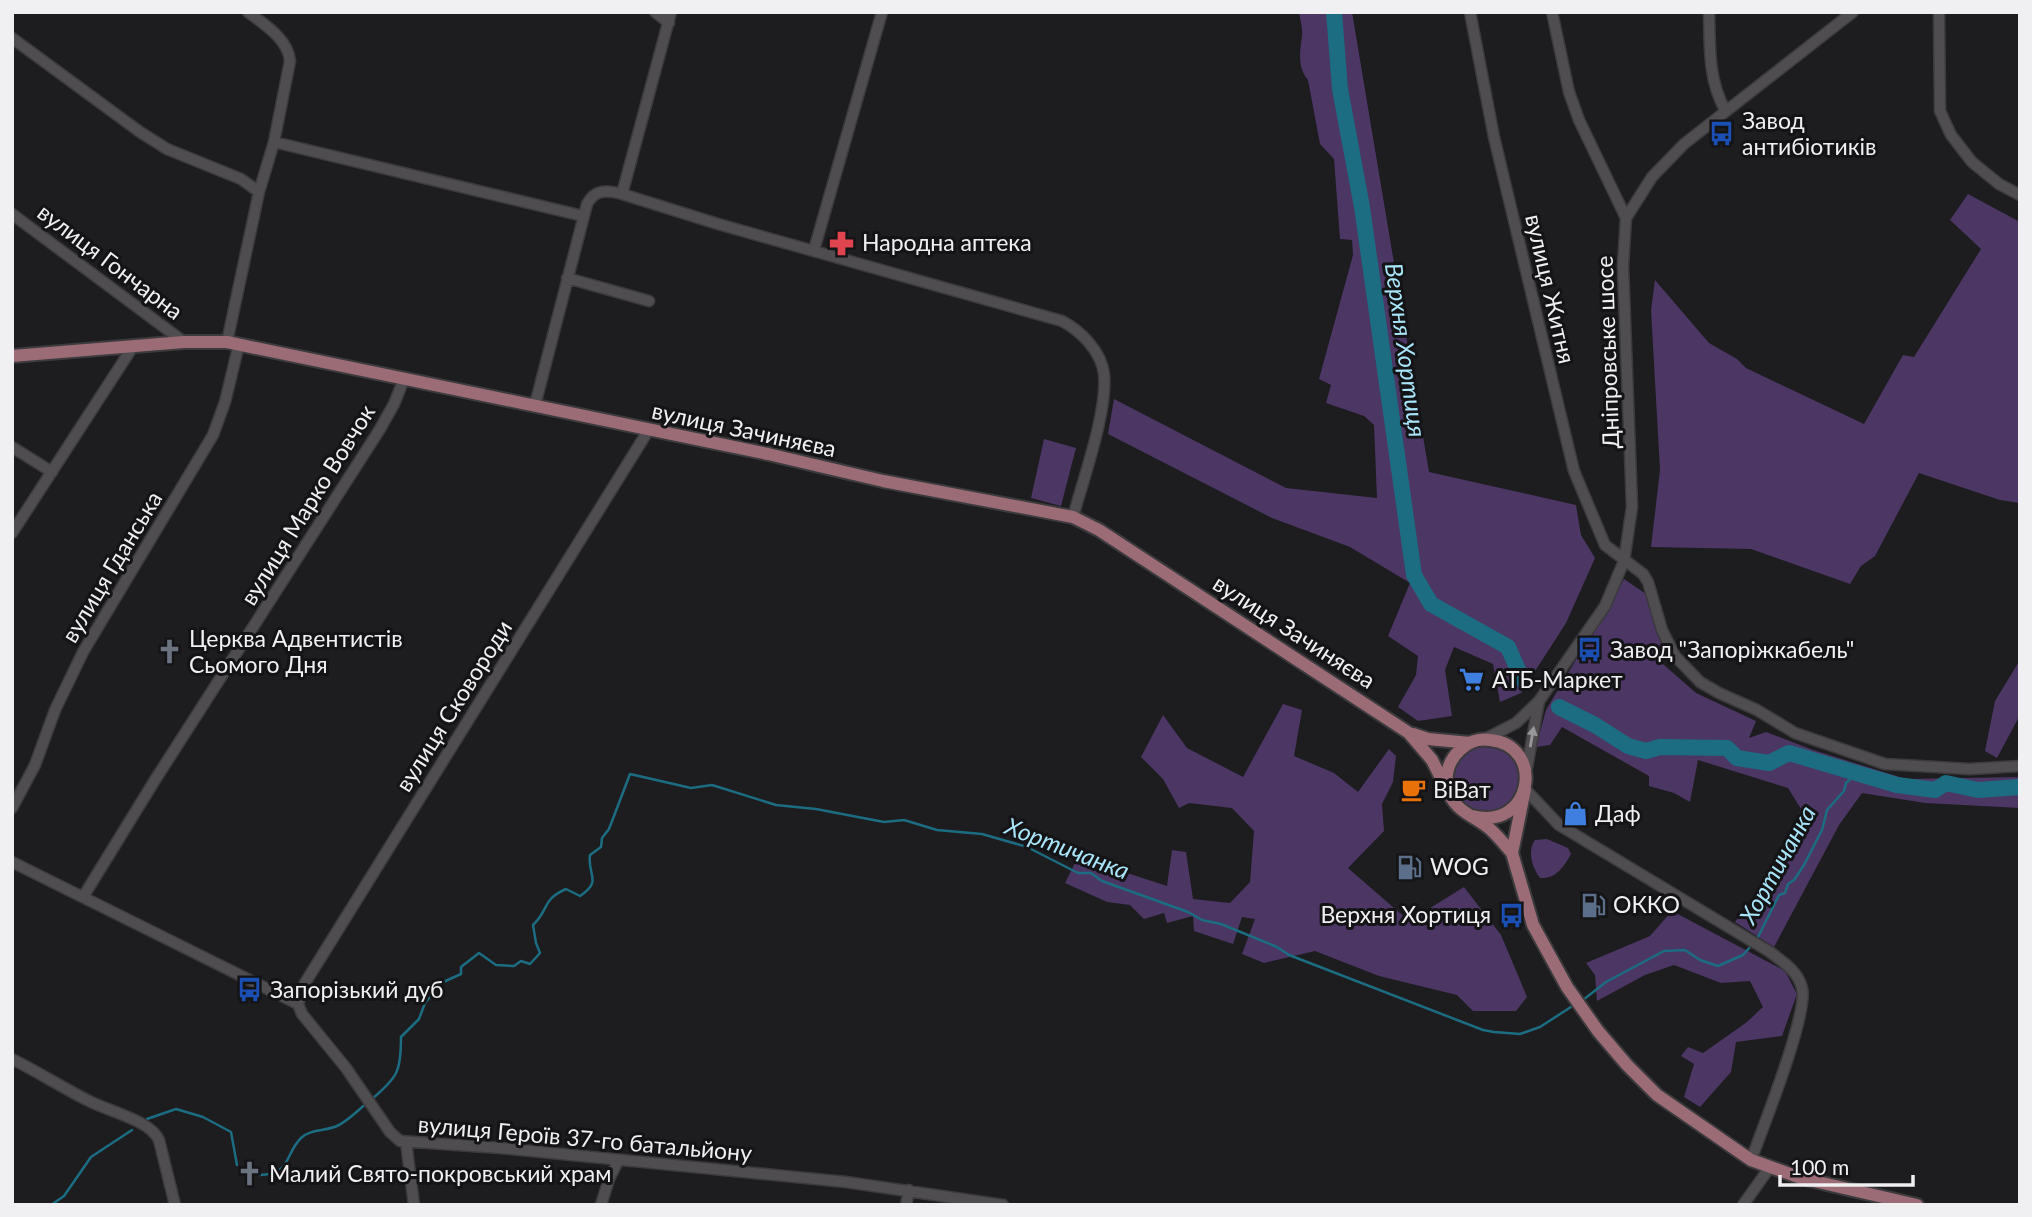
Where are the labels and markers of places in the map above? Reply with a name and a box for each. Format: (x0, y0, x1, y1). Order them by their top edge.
place label: Завод антибіотиків (1742, 106, 1877, 160)
bus stop icon: Завод антибіотиків (1708, 120, 1736, 148)
place label: Народна аптека (862, 228, 1032, 256)
pharmacy icon: Народна аптека (828, 229, 856, 257)
place label: Церква Адвентистів Сьомого Дня (189, 624, 403, 678)
place label: Завод "Запоріжкабель" (1610, 635, 1854, 663)
bus stop icon: Завод "Запоріжкабель" (1576, 636, 1604, 664)
church icon: Церква Адвентистів Сьомого Дня (155, 638, 183, 666)
place label: АТБ-Маркет (1492, 665, 1623, 693)
supermarket icon: АТБ-Маркет (1458, 666, 1486, 694)
place label: ВіВат (1433, 775, 1491, 803)
cafe icon: ВіВат (1399, 776, 1427, 804)
place label: Даф (1595, 799, 1641, 827)
shop icon: Даф (1561, 800, 1589, 828)
place label: WOG (1430, 852, 1489, 880)
fuel station icon: WOG (1396, 853, 1424, 881)
place label: ОККО (1613, 890, 1680, 918)
fuel station icon: ОККО (1579, 891, 1607, 919)
place label: Верхня Хортиця (1320, 900, 1491, 928)
bus stop icon: Верхня Хортиця (1497, 901, 1525, 929)
place label: Запорізький дуб (270, 975, 443, 1003)
bus stop icon: Запорізький дуб (236, 976, 264, 1004)
place label: Малий Свято-покровський храм (269, 1159, 611, 1187)
church icon: Малий Свято-покровський храм (235, 1160, 263, 1188)

